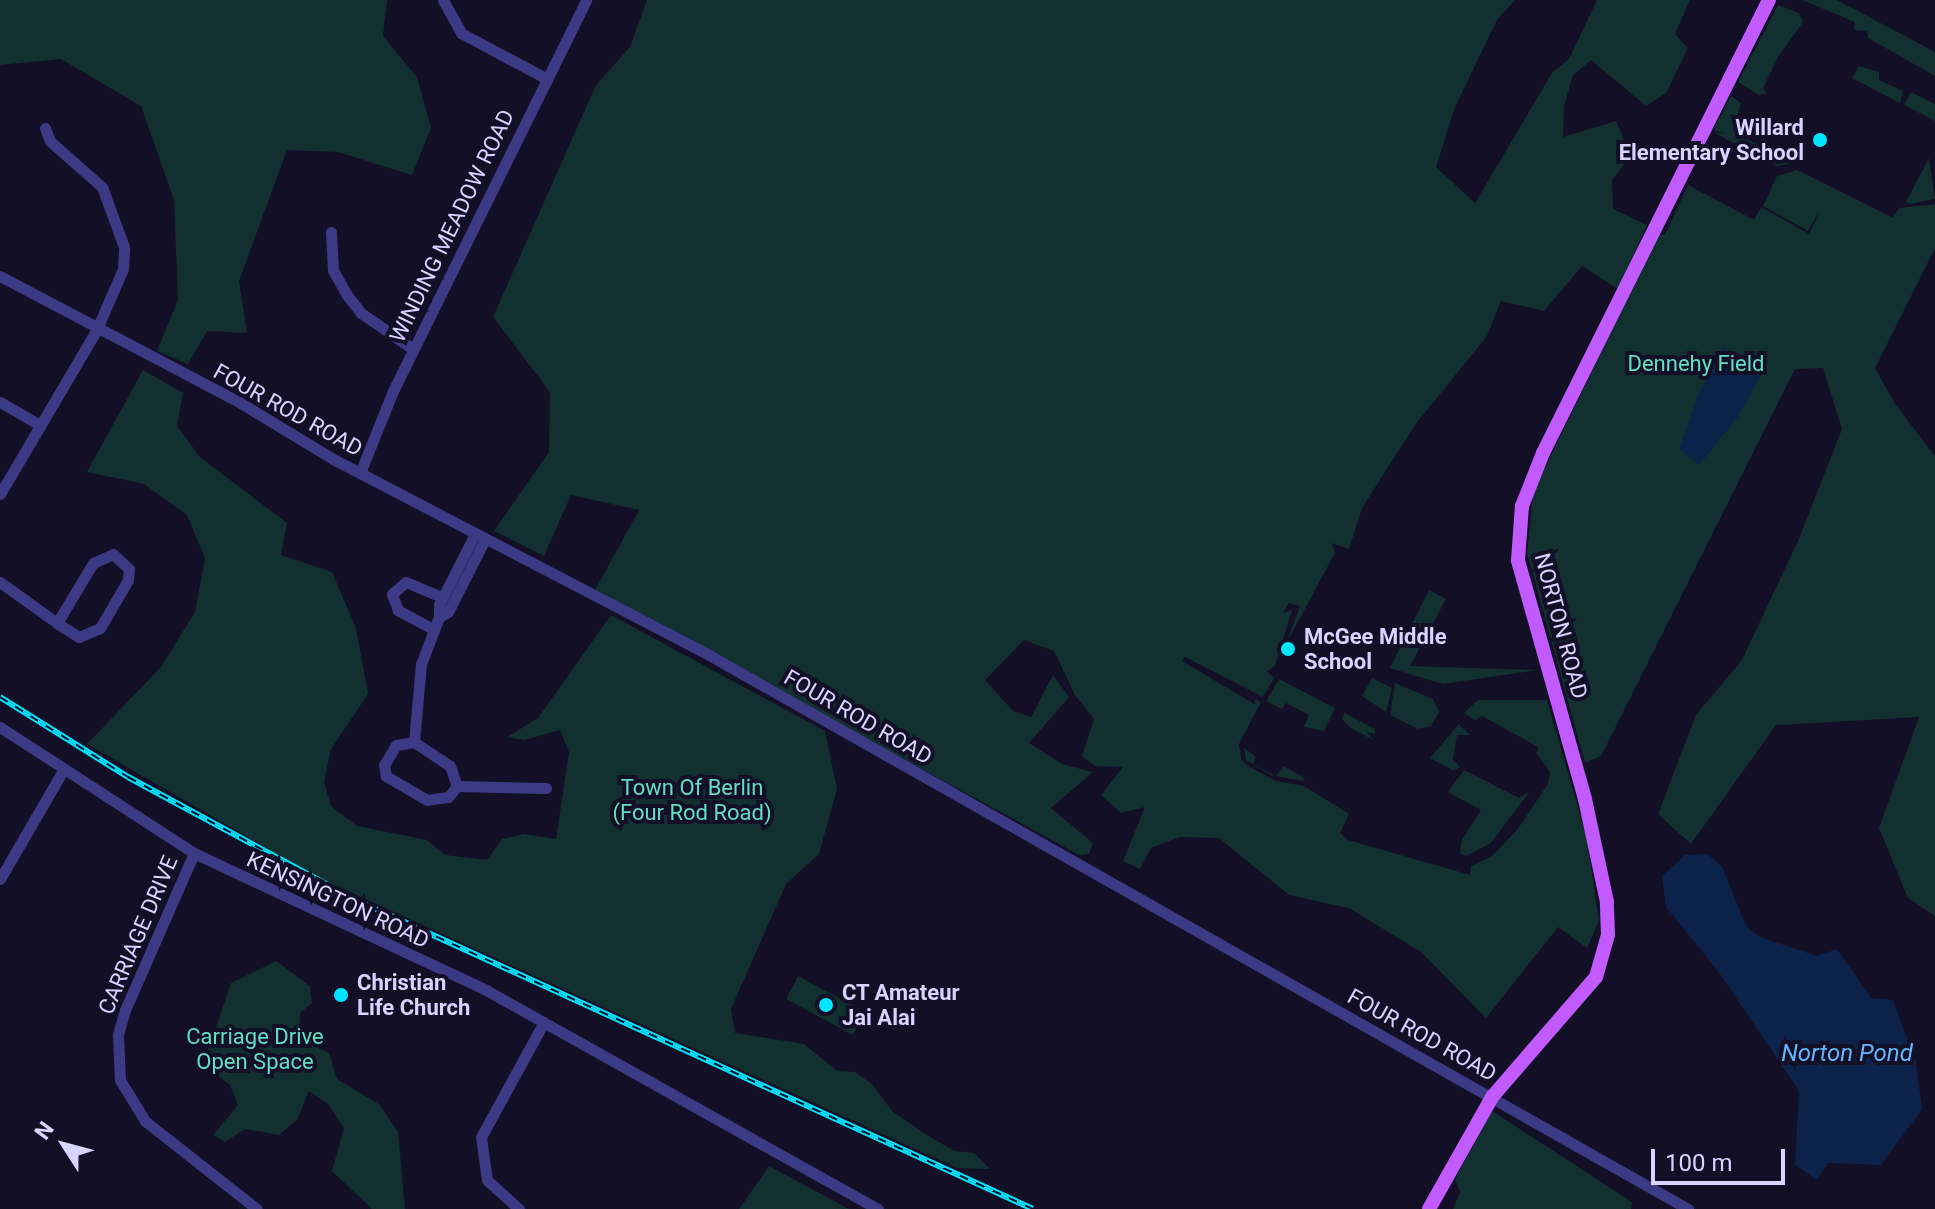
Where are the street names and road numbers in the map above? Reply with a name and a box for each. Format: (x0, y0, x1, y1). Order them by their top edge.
street label: WINDING MEADOW ROAD (384, 105, 520, 347)
street label: FOUR ROD ROAD (209, 358, 367, 462)
street label: NORTON ROAD (1529, 550, 1593, 702)
street label: FOUR ROD ROAD (779, 664, 937, 770)
street label: KENSINGTON ROAD (243, 846, 433, 954)
street label: CARRIAGE DRIVE (93, 852, 183, 1018)
street label: FOUR ROD ROAD (1343, 983, 1501, 1087)

